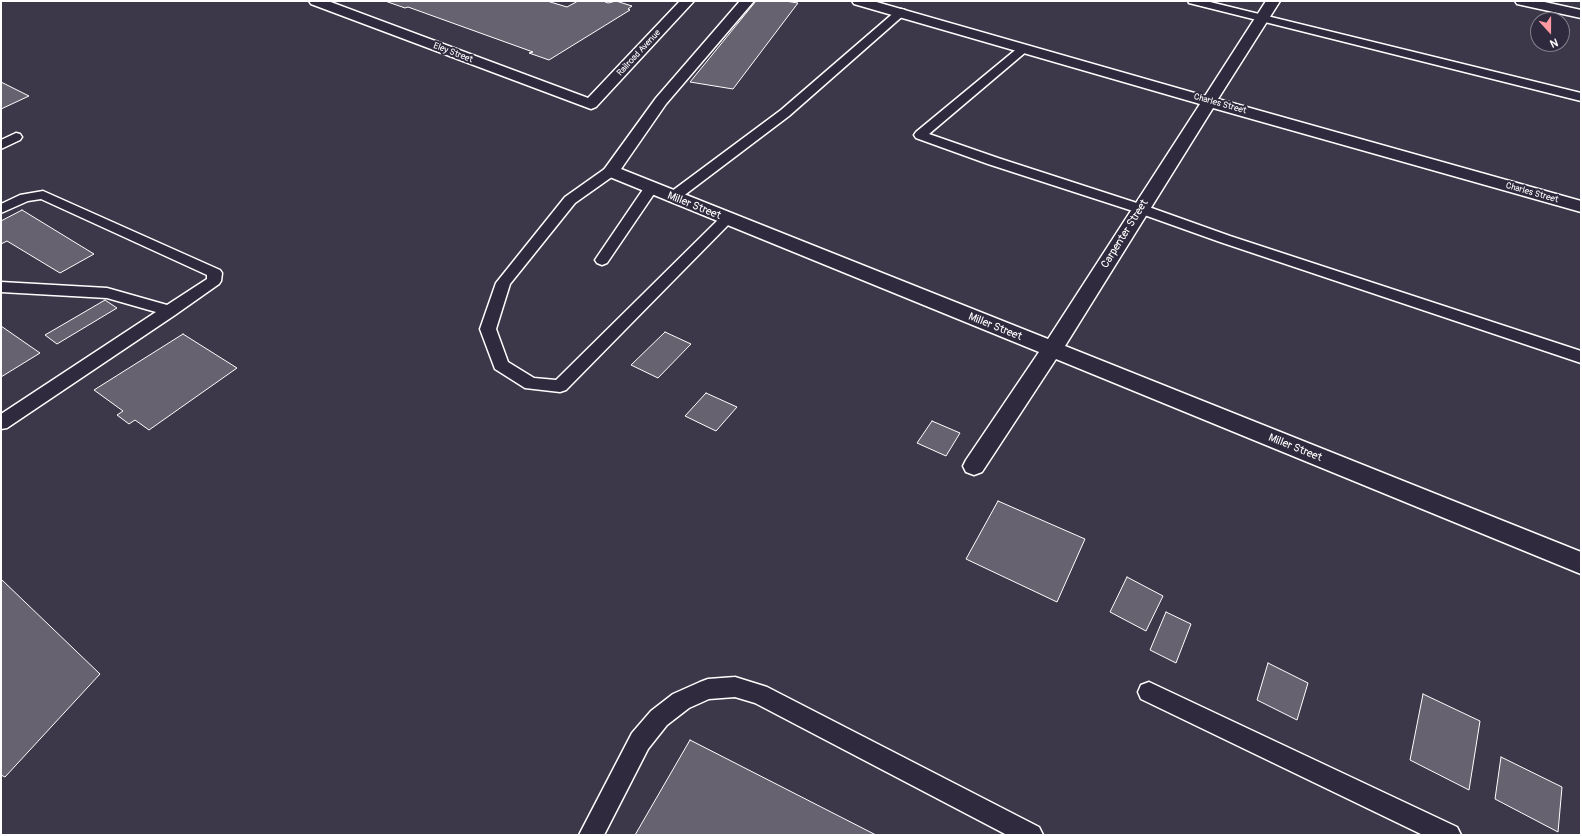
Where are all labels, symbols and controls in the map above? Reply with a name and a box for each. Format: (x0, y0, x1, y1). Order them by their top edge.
north arrow (1530, 12, 1570, 52)
street label: Railroad Avenue (615, 28, 663, 78)
text: N (1548, 35, 1560, 50)
street label: Eley Street (432, 41, 474, 65)
street label: Charles Street (1192, 91, 1248, 117)
street label: Charles Street (1504, 180, 1560, 206)
street label: Miller Street (665, 189, 723, 223)
street label: Carpenter Street (1099, 197, 1151, 271)
street label: Miller Street (966, 310, 1024, 344)
street label: Miller Street (1266, 431, 1324, 465)

